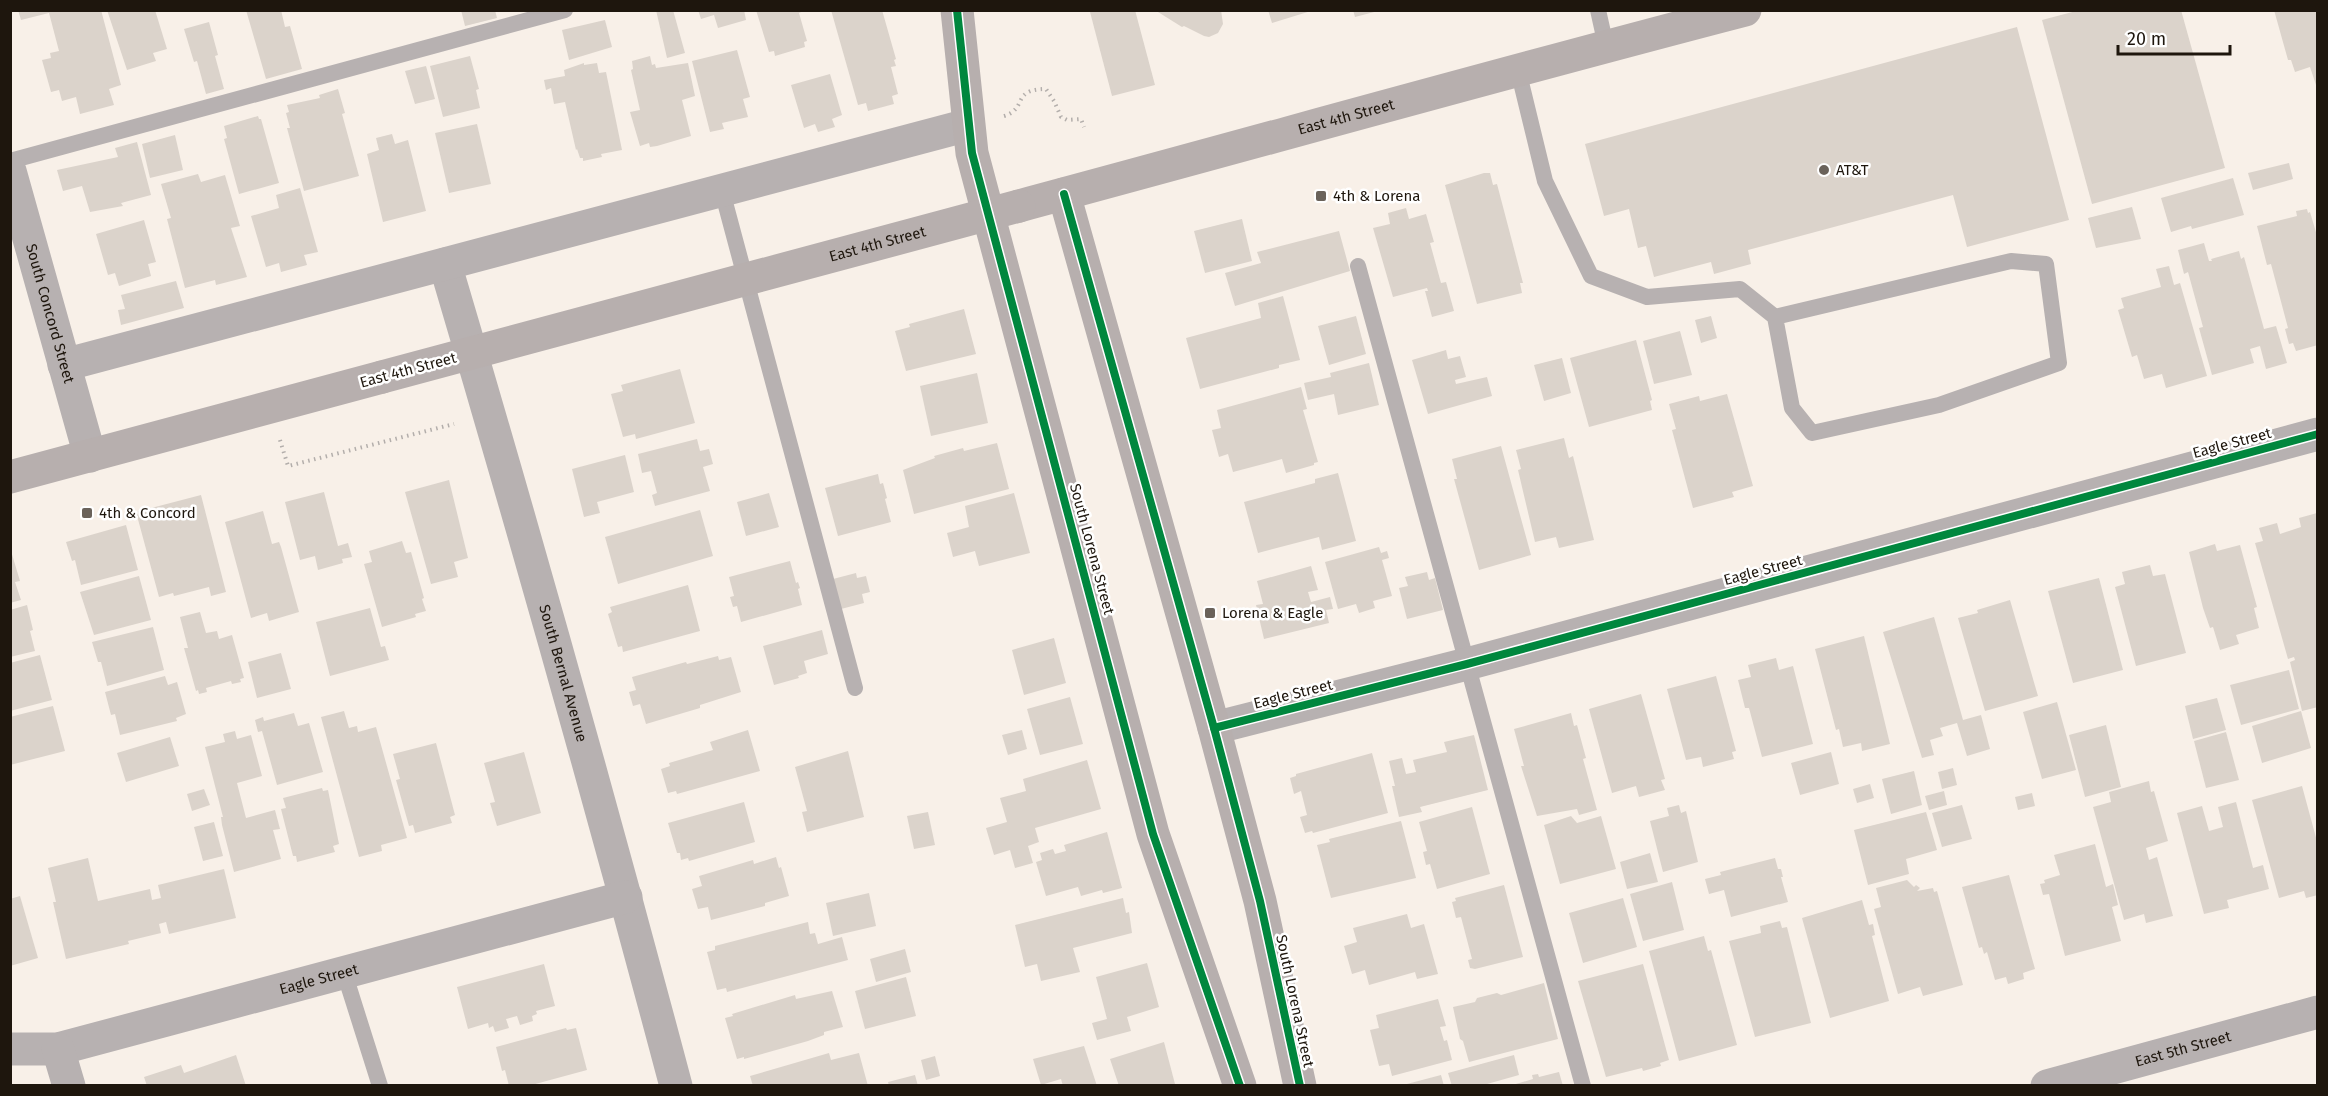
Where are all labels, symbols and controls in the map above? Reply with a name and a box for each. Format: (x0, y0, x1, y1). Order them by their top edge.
scale bar (2118, 18, 2230, 56)
text: 20 m (2127, 28, 2166, 50)
street label: East 4th Street (1296, 95, 1397, 139)
place label: AT&T (1836, 161, 1869, 179)
marker: AT&T (1817, 163, 1831, 177)
place label: 4th & Lorena (1333, 187, 1420, 205)
marker: 4th & Lorena (1314, 189, 1328, 203)
street label: East 4th Street (827, 222, 928, 266)
street label: South Concord Street (22, 242, 78, 386)
street label: East 4th Street (358, 348, 459, 392)
street label: Eagle Street (2191, 424, 2274, 462)
street label: South Lorena Street (1066, 482, 1118, 617)
place label: 4th & Concord (99, 504, 196, 522)
marker: 4th & Concord (80, 506, 94, 520)
street label: Eagle Street (1722, 551, 1805, 589)
street label: South Bernal Avenue (535, 602, 591, 744)
place label: Lorena & Eagle (1222, 604, 1323, 622)
marker: Lorena & Eagle (1203, 606, 1217, 620)
street label: Eagle Street (1252, 675, 1335, 713)
street label: South Lorena Street (1272, 933, 1318, 1069)
street label: Eagle Street (277, 960, 361, 998)
street label: East 5th Street (2133, 1027, 2234, 1071)

